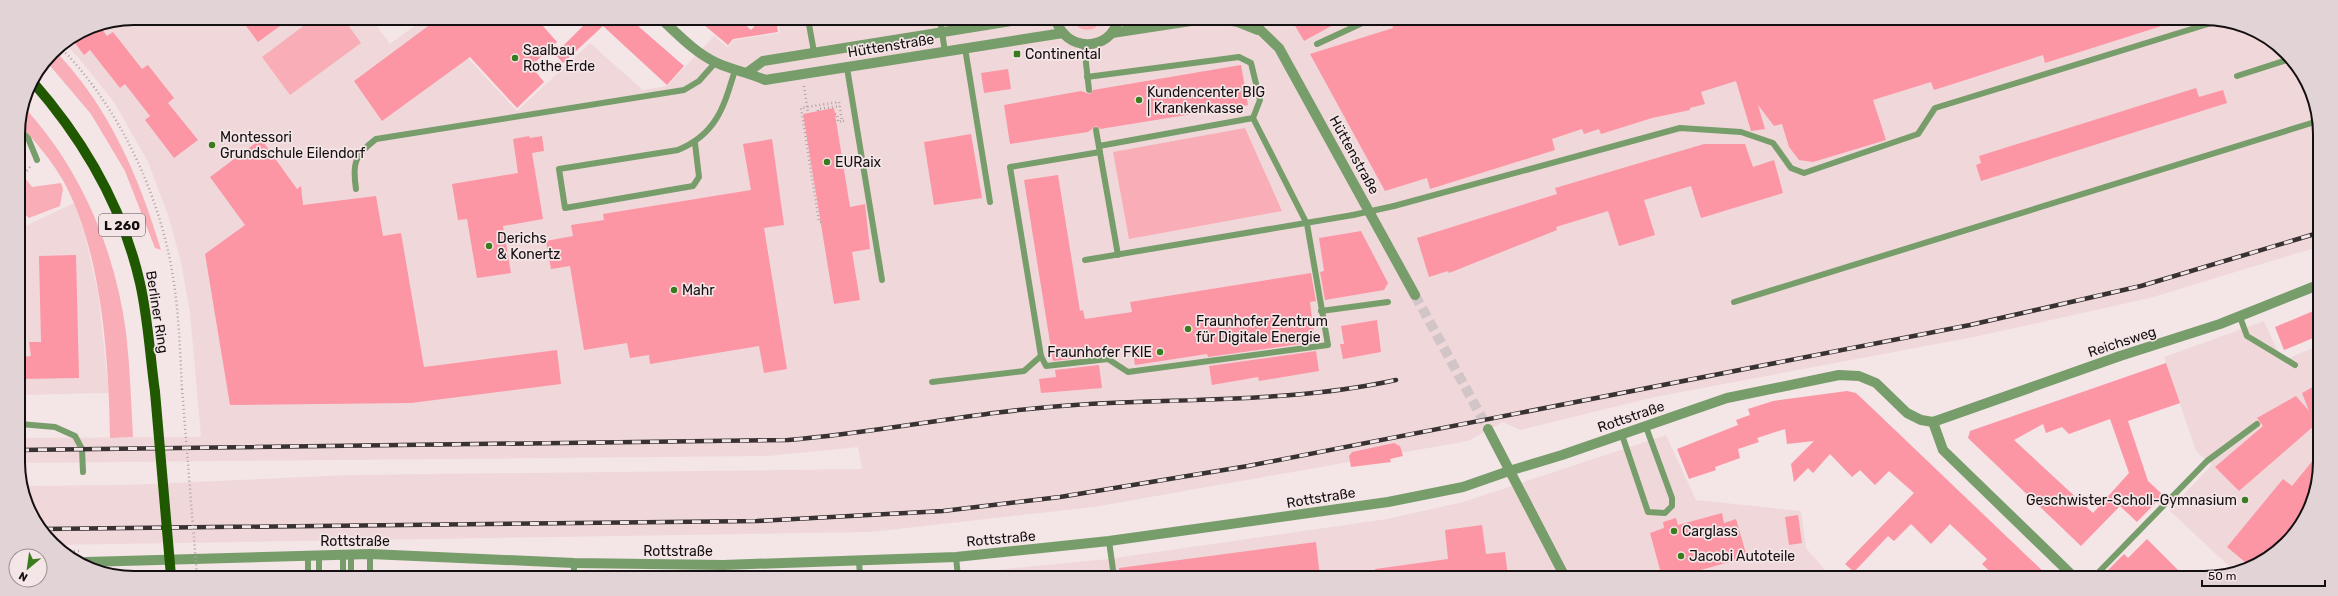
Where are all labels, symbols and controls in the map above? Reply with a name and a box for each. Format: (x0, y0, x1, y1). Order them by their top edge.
street label: Hüttenstraße (847, 31, 936, 61)
place label: Saalbau Rothe Erde (523, 42, 595, 75)
place label: Continental (1025, 46, 1101, 63)
marker: Continental (1012, 49, 1022, 59)
marker: Saalbau Rothe Erde (510, 53, 520, 63)
place label: Kundencenter BIG | Krankenkasse (1147, 84, 1265, 117)
marker: Kundencenter BIG | Krankenkasse (1134, 95, 1144, 105)
street label: Hüttenstraße (1325, 113, 1383, 197)
place label: Montessori Grundschule Eilendorf (220, 129, 366, 162)
marker: Montessori Grundschule Eilendorf (207, 140, 217, 150)
place label: EURaix (835, 154, 882, 171)
marker: EURaix (822, 157, 832, 167)
road number: L 260 (99, 214, 145, 236)
place label: Derichs & Konertz (497, 230, 560, 263)
marker: Derichs & Konertz (484, 241, 494, 251)
street label: Berliner Ring (142, 269, 172, 355)
place label: Mahr (682, 282, 715, 299)
marker: Mahr (669, 285, 679, 295)
place label: Fraunhofer Zentrum für Digitale Energie (1196, 313, 1328, 346)
street label: Reichsweg (2086, 323, 2158, 361)
marker: Fraunhofer Zentrum für Digitale Energie (1183, 324, 1193, 334)
place label: Fraunhofer FKIE (1047, 344, 1152, 361)
marker: Fraunhofer FKIE (1155, 347, 1165, 357)
street label: Rottstraße (1595, 398, 1667, 436)
street label: Rottstraße (1285, 484, 1357, 512)
place label: Geschwister-Scholl-Gymnasium (2026, 492, 2237, 509)
marker: Geschwister-Scholl-Gymnasium (2240, 495, 2250, 505)
place label: Carglass (1682, 523, 1738, 540)
marker: Carglass (1669, 526, 1679, 536)
street label: Rottstraße (966, 527, 1037, 551)
street label: Rottstraße (320, 533, 390, 550)
street label: Rottstraße (643, 543, 713, 560)
north arrow (8, 548, 48, 588)
place label: Jacobi Autoteile (1689, 548, 1795, 565)
marker: Jacobi Autoteile (1676, 551, 1686, 561)
scale bar (2202, 562, 2325, 588)
text: N (17, 569, 30, 584)
text: 50 m (2208, 569, 2236, 583)

